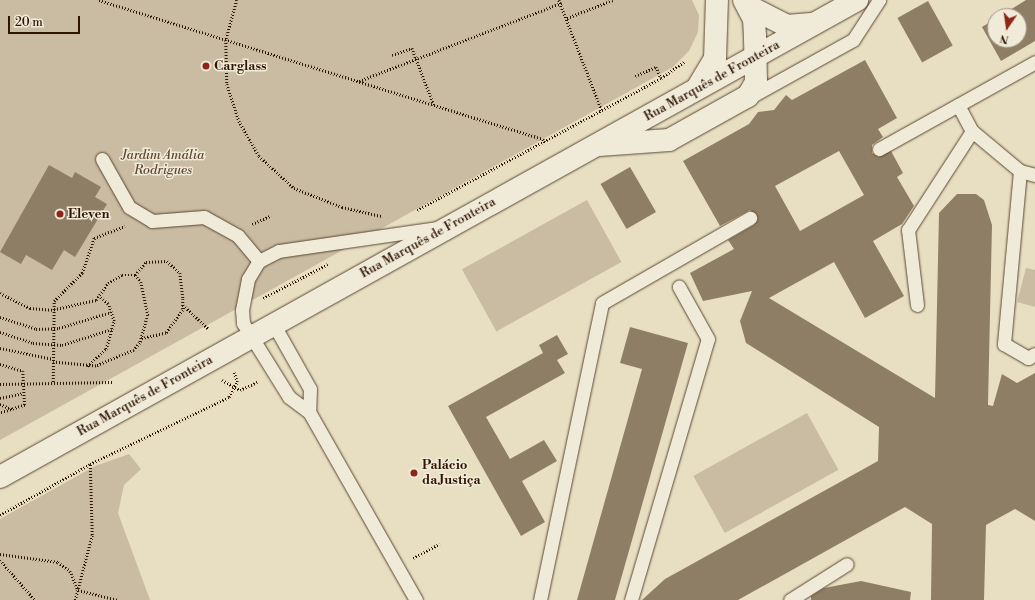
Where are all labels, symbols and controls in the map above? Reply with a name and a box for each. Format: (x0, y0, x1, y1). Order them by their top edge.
scale bar (10, 8, 82, 34)
north arrow (987, 8, 1027, 48)
text: 20 m (15, 15, 43, 30)
text: N (999, 31, 1010, 47)
street label: Rua Marquês de Fronteira (641, 37, 783, 125)
place label: Carglass (214, 58, 267, 74)
marker: Carglass (201, 61, 211, 71)
park label: Jardim Amália Rodrigues (122, 148, 204, 179)
street label: Rua Marquês de Fronteira (357, 194, 499, 282)
place label: Eleven (68, 206, 109, 222)
marker: Eleven (55, 209, 65, 219)
street label: Rua Marquês de Fronteira (74, 352, 216, 440)
place label: Palácio da Justiça (422, 458, 481, 489)
marker: Palácio da Justiça (409, 468, 419, 478)

